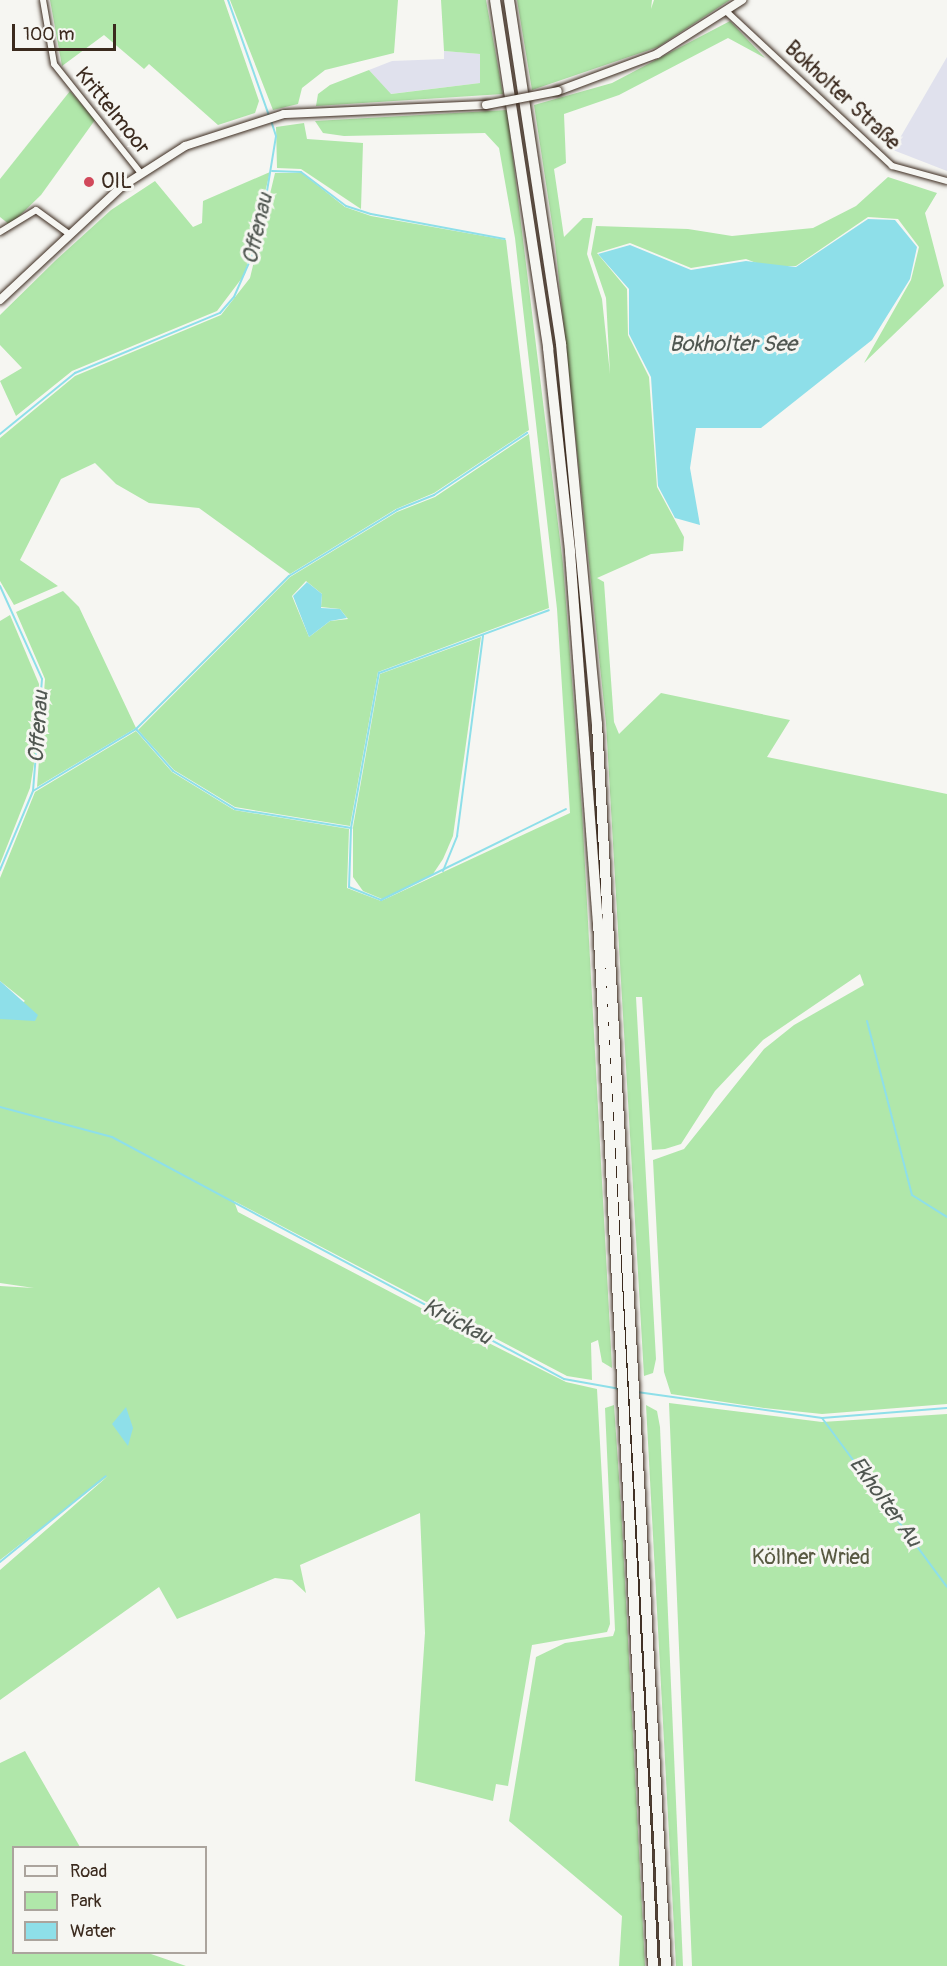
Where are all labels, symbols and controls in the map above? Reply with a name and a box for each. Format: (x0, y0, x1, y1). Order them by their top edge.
scale bar (15, 12, 118, 50)
text: 100 m (23, 23, 75, 46)
street label: Bokholter Straße (779, 36, 905, 156)
street label: Krittelmoor (69, 62, 155, 160)
place label: OIL (101, 169, 132, 195)
marker: OIL (82, 175, 96, 189)
water label: Offenau (237, 191, 279, 267)
water label: Bokholter See (669, 332, 797, 358)
water label: Offenau (23, 690, 55, 764)
water label: Krückau (418, 1293, 496, 1351)
water label: Ekholter Au (844, 1452, 926, 1552)
park label: Köllner Wried (752, 1545, 870, 1571)
legend (12, 1846, 207, 1954)
text: Road (70, 1860, 107, 1883)
text: Park (70, 1890, 102, 1913)
text: Water (70, 1920, 116, 1943)

